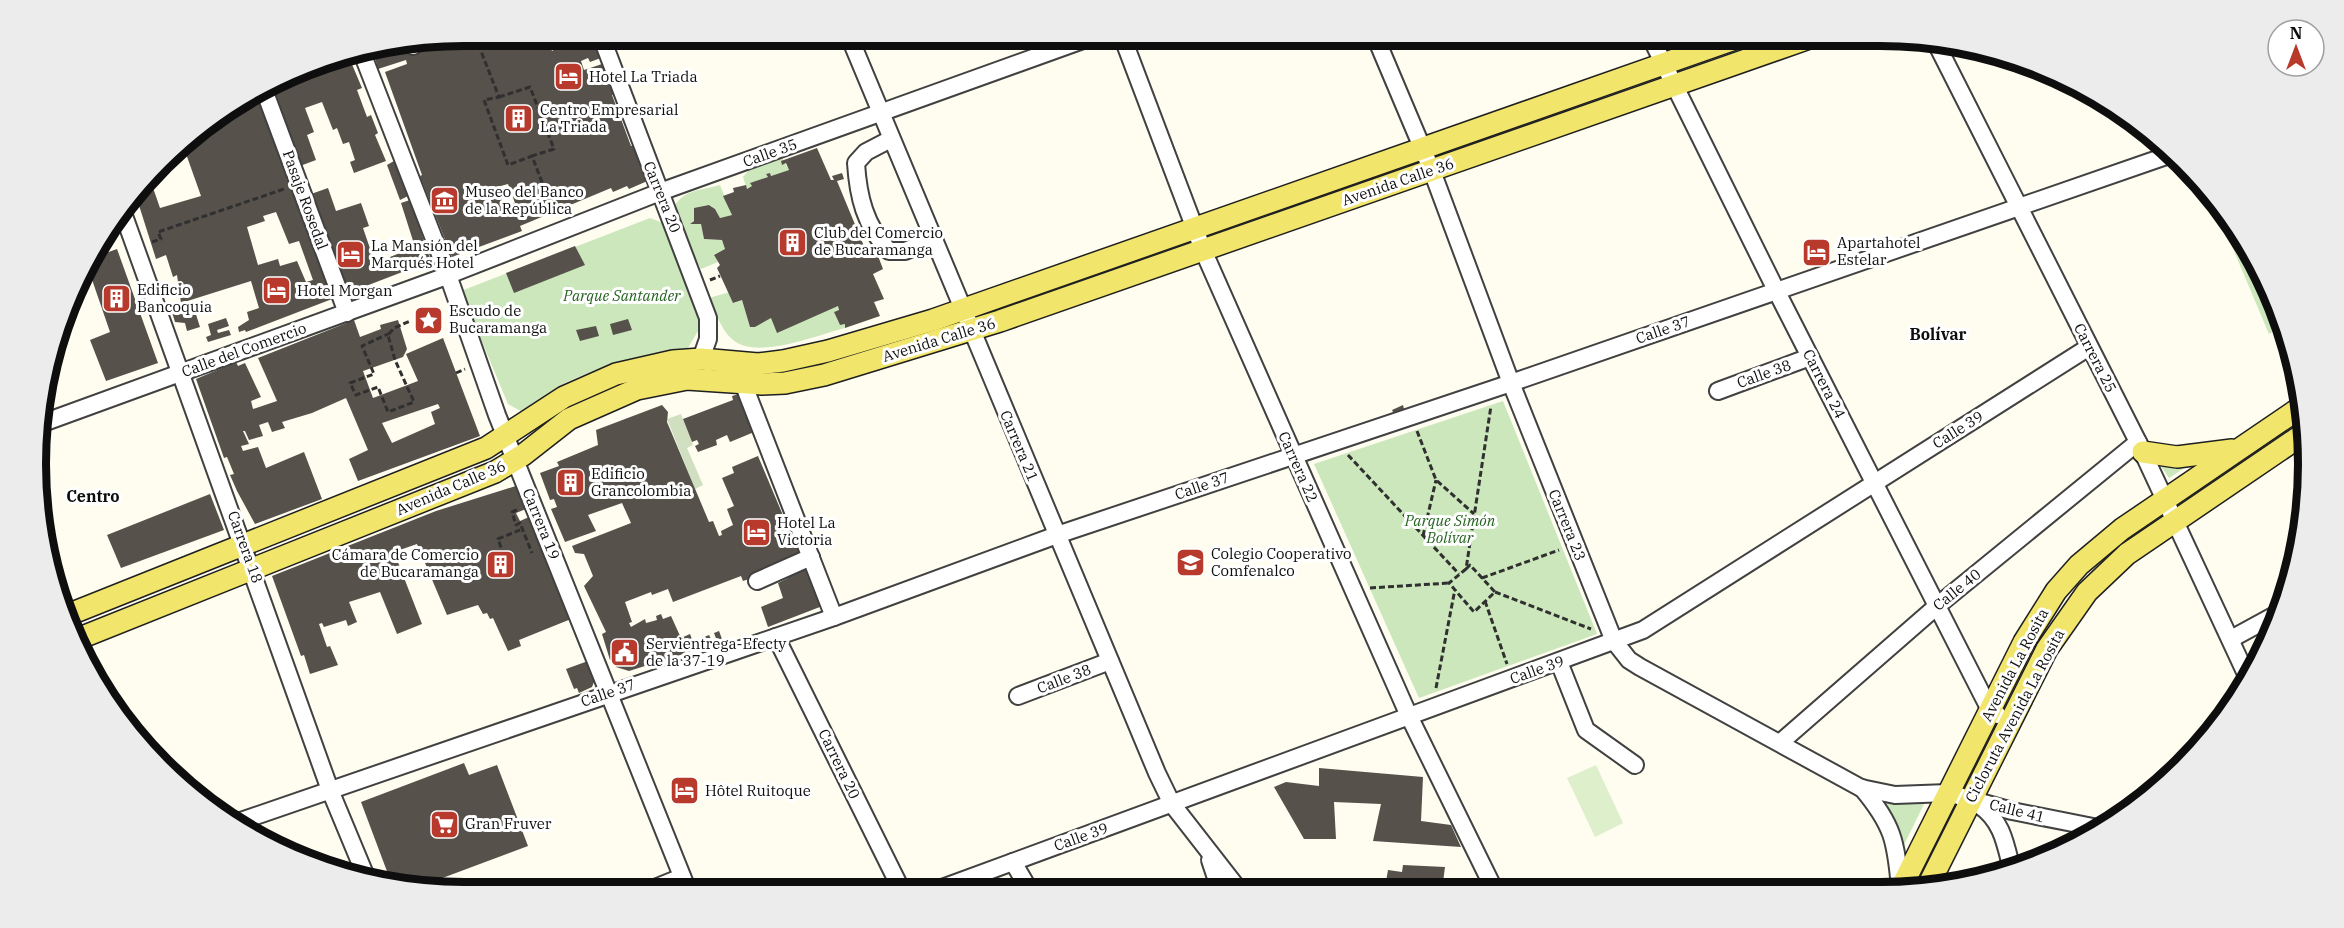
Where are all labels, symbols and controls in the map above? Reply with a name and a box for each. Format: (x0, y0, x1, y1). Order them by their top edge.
north arrow (2266, 18, 2326, 78)
text: N (2290, 23, 2302, 43)
hotel icon: Hotel La Triada (552, 61, 584, 93)
place label: Hotel La Triada (589, 67, 698, 86)
place label: Centro Empresarial La Triada (540, 100, 678, 136)
building icon: Centro Empresarial La Triada (503, 103, 535, 135)
street label: Calle 35 (740, 134, 800, 171)
street label: Pasaje Rosedal (279, 147, 332, 252)
street label: Avenida Calle 36 (1339, 153, 1456, 210)
street label: Carrera 20 (640, 158, 685, 235)
place label: Museo del Banco de la República (465, 182, 584, 218)
museum icon: Museo del Banco de la República (428, 185, 460, 217)
place label: Club del Comercio de Bucaramanga (814, 223, 943, 259)
building icon: Club del Comercio de Bucaramanga (777, 226, 809, 258)
place label: Apartahotel Estelar (1837, 233, 1921, 269)
place label: La Mansión del Marqués Hotel (371, 236, 478, 272)
hotel icon: Apartahotel Estelar (1800, 236, 1832, 268)
hotel icon: La Mansión del Marqués Hotel (334, 239, 366, 271)
hotel icon: Hotel Morgan (260, 275, 292, 307)
place label: Edificio Bancoquia (137, 280, 212, 316)
place label: Hotel Morgan (297, 281, 393, 300)
building icon: Edificio Bancoquia (100, 283, 132, 315)
park label: Parque Santander (562, 286, 681, 305)
place label: Escudo de Bucaramanga (449, 301, 547, 337)
place icon: Escudo de Bucaramanga (412, 304, 444, 336)
street label: Calle 37 (1633, 311, 1693, 348)
street label: Avenida Calle 36 (880, 313, 998, 366)
street label: Calle del Comercio (179, 318, 309, 381)
street label: Carrera 25 (2070, 320, 2121, 396)
district label: Bolívar (1910, 324, 1967, 344)
street label: Carrera 24 (1799, 346, 1850, 422)
street label: Calle 38 (1734, 355, 1794, 392)
street label: Carrera 21 (996, 407, 1043, 484)
street label: Calle 39 (1929, 407, 1987, 453)
street label: Carrera 22 (1274, 428, 1322, 505)
street label: Avenida Calle 36 (393, 456, 508, 519)
place label: Edificio Grancolombia (591, 464, 691, 500)
building icon: Edificio Grancolombia (554, 467, 586, 499)
street label: Calle 37 (1172, 467, 1232, 504)
street label: Carrera 19 (519, 485, 564, 562)
district label: Centro (66, 486, 120, 506)
street label: Carrera 23 (1545, 486, 1590, 563)
street label: Carrera 18 (224, 508, 267, 586)
park label: Parque Simón Bolívar (1404, 511, 1496, 547)
place label: Hotel La Victoria (777, 513, 836, 549)
hotel icon: Hotel La Victoria (740, 516, 772, 548)
place label: Colegio Cooperativo Comfenalco (1211, 544, 1351, 580)
place label: Cámara de Comercio de Bucaramanga (332, 545, 479, 581)
school or university icon: Colegio Cooperativo Comfenalco (1174, 547, 1206, 579)
building icon: Cámara de Comercio de Bucaramanga (484, 548, 516, 580)
street label: Calle 40 (1929, 565, 1985, 615)
street label: Avenida La Rosita (1977, 605, 2052, 725)
street label: Cicloruta Avenida La Rosita (1961, 626, 2068, 806)
place label: Servientrega-Efecty de la 37-19 (646, 634, 786, 670)
public building icon: Servientrega-Efecty de la 37-19 (609, 637, 641, 669)
street label: Calle 39 (1507, 651, 1567, 688)
street label: Calle 38 (1034, 660, 1094, 697)
street label: Calle 37 (578, 674, 638, 711)
street label: Carrera 20 (814, 726, 865, 802)
hotel icon: Hôtel Ruitoque (668, 775, 700, 807)
place label: Hôtel Ruitoque (705, 781, 811, 800)
street label: Calle 41 (1988, 794, 2047, 827)
supermarket icon: Gran Fruver (428, 808, 460, 840)
place label: Gran Fruver (465, 814, 552, 833)
street label: Calle 39 (1051, 818, 1111, 855)

